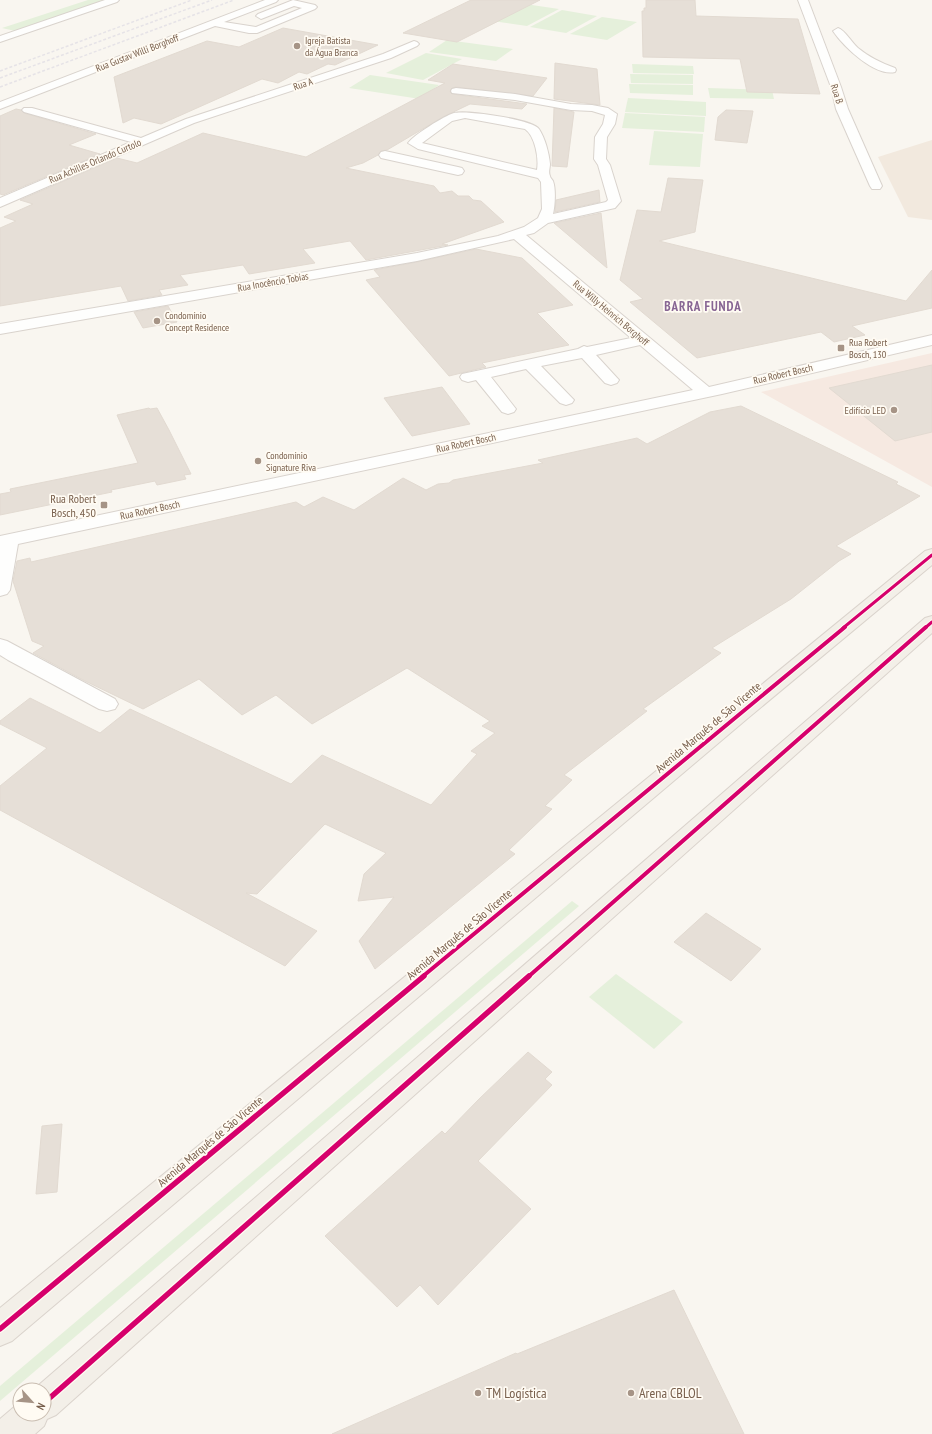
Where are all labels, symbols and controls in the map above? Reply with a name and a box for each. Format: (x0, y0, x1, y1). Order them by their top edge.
street label: Rua Gustav Willi Borghoff (94, 31, 181, 75)
place label: Igreja Batista da Água Branca (305, 34, 358, 59)
marker: Igreja Batista da Água Branca (292, 41, 302, 51)
street label: Rua A (292, 75, 315, 93)
street label: Rua B (828, 82, 846, 106)
street label: Rua Achilles Orlando Curtolo (47, 136, 143, 186)
street label: Rua Inocêncio Tobias (237, 269, 310, 295)
street label: Rua Willy Heinrich Borghoff (570, 277, 652, 349)
district label: BARRA FUNDA (664, 298, 742, 315)
place label: Condomínio Concept Residence (165, 309, 229, 334)
marker: Condomínio Concept Residence (152, 316, 162, 326)
place label: Rua Robert Bosch, 130 (849, 336, 887, 361)
marker: Rua Robert Bosch, 130 (836, 343, 846, 353)
street label: Rua Robert Bosch (752, 361, 814, 387)
place label: Edifício LED (845, 404, 886, 417)
marker: Edifício LED (889, 405, 899, 415)
street label: Rua Robert Bosch (435, 430, 497, 456)
place label: Condomínio Signature Riva (266, 449, 316, 474)
marker: Condomínio Signature Riva (253, 456, 263, 466)
place label: Rua Robert Bosch, 450 (50, 491, 97, 520)
street label: Rua Robert Bosch (119, 497, 181, 523)
marker: Rua Robert Bosch, 450 (99, 500, 109, 510)
street label: Avenida Marquês de São Vicente (652, 678, 764, 776)
street label: Avenida Marquês de São Vicente (403, 885, 515, 983)
street label: Avenida Marquês de São Vicente (154, 1092, 266, 1190)
north arrow (12, 1382, 52, 1422)
place label: TM Logística (486, 1384, 547, 1402)
place label: Arena CBLOL (639, 1384, 702, 1402)
marker: TM Logística (473, 1388, 483, 1398)
marker: Arena CBLOL (626, 1388, 636, 1398)
text: N (33, 1401, 48, 1412)

